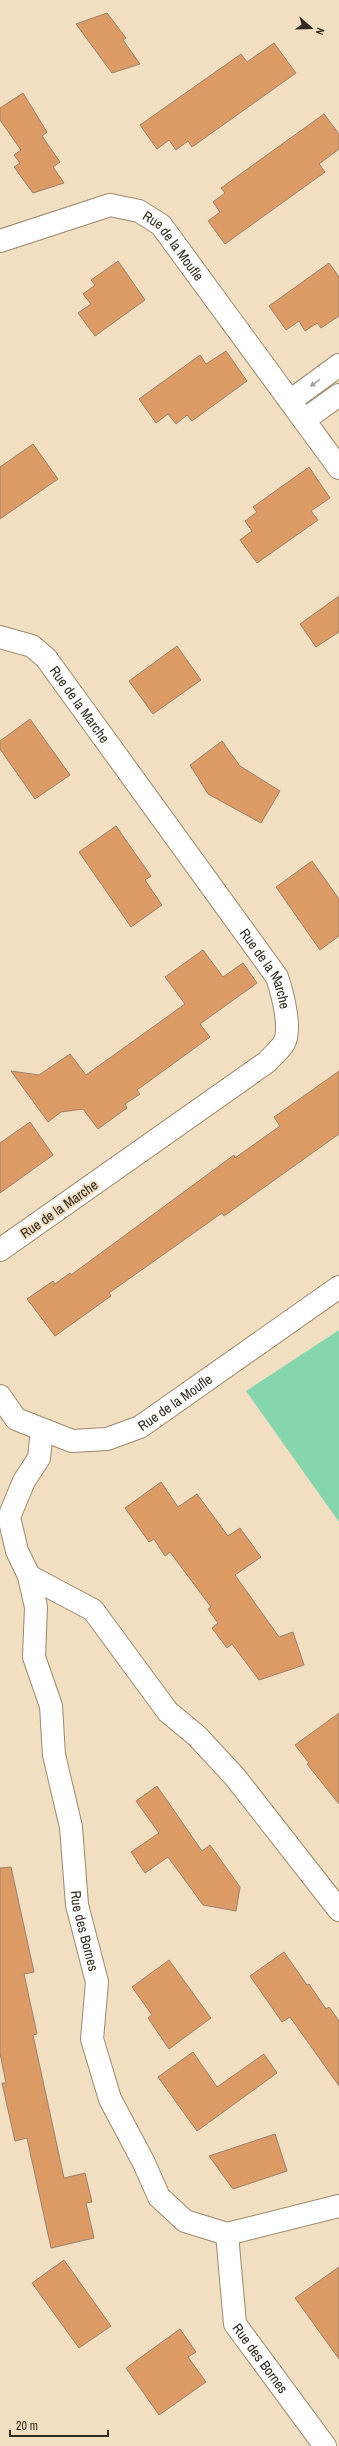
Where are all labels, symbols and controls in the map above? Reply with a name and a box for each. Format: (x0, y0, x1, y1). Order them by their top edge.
north arrow (291, 8, 331, 48)
text: N (313, 26, 328, 37)
street label: Rue de la Moufle (139, 207, 208, 284)
one-way arrow (309, 379, 320, 387)
street label: Rue de la Marche (46, 662, 114, 746)
street label: Rue de la Marche (236, 925, 294, 1010)
street label: Rue de la Marche (17, 1176, 101, 1242)
street label: Rue de la Moufle (134, 1370, 216, 1435)
street label: Rue des Bornes (67, 1890, 103, 1973)
street label: Rue des Bornes (229, 2320, 292, 2397)
scale bar (10, 2412, 108, 2438)
text: 20 m (16, 2418, 38, 2434)

